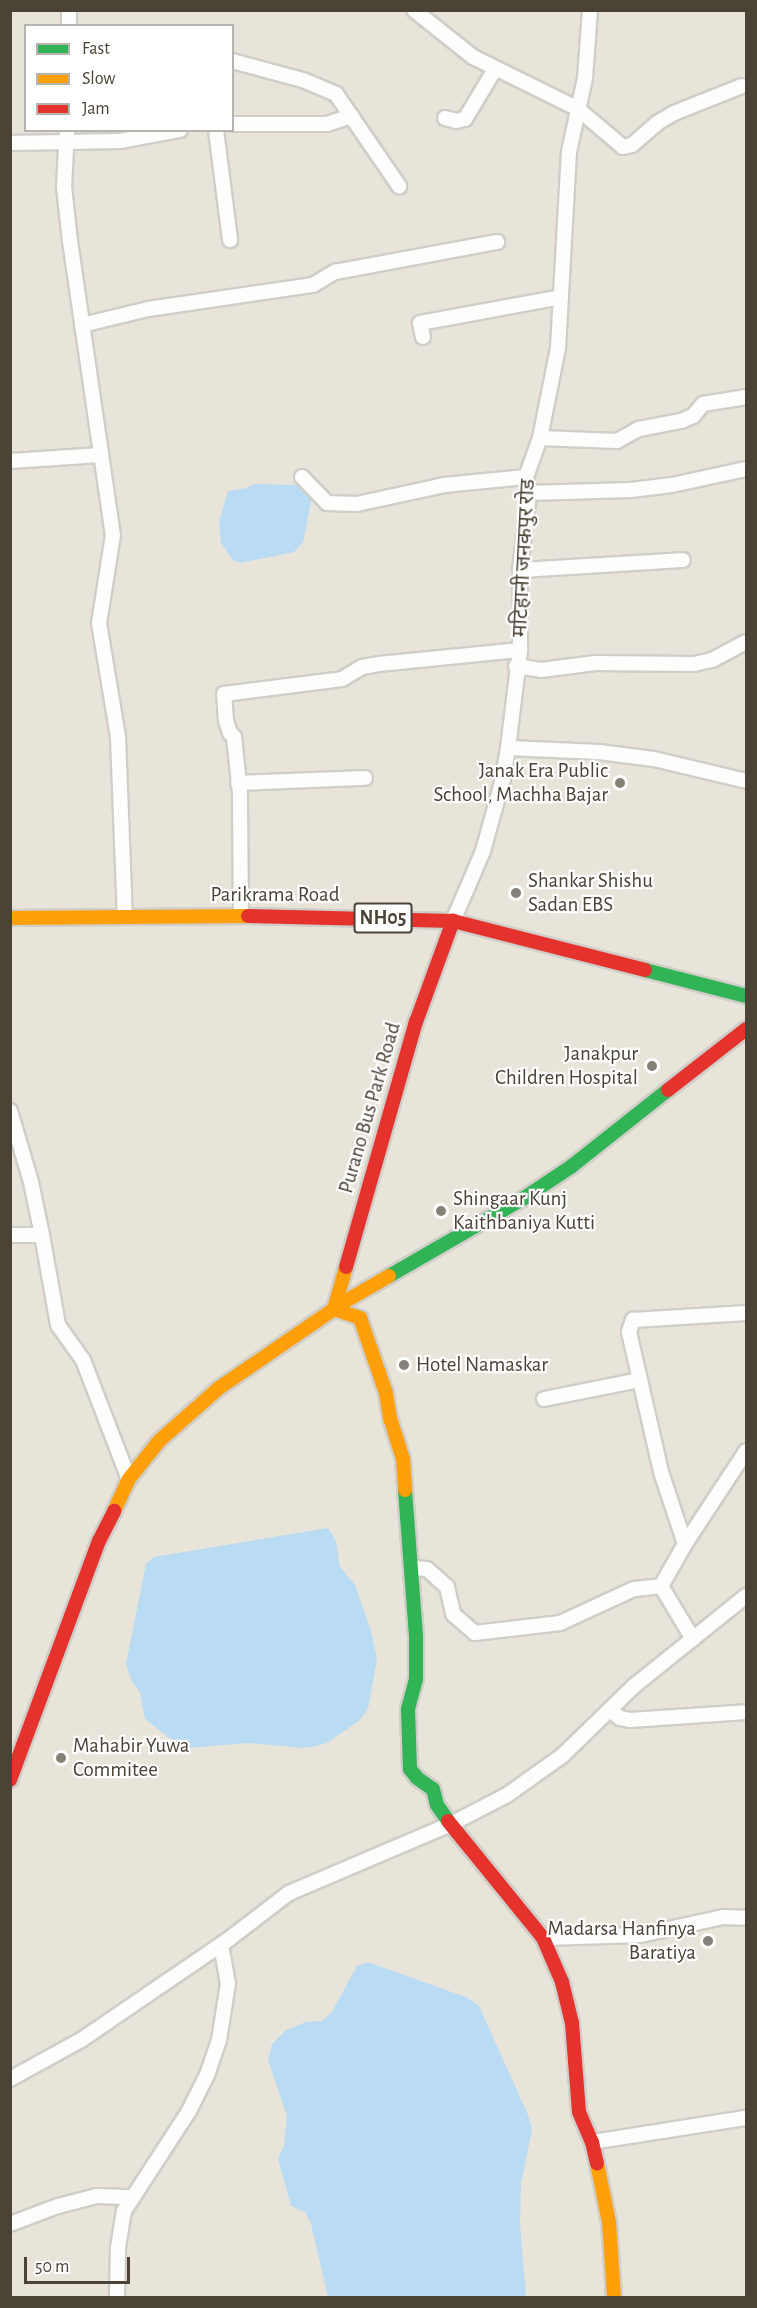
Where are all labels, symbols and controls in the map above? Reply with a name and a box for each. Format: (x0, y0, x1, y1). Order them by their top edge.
legend (24, 24, 234, 132)
text: Fast (82, 40, 110, 58)
text: Slow (82, 70, 115, 88)
text: Jam (82, 100, 110, 118)
street label: मटिहानी जनकपुर रोड (507, 478, 541, 638)
place label: Janak Era Public School, Machha Bajar (433, 758, 608, 808)
marker: Janak Era Public School, Machha Bajar (613, 776, 627, 790)
place label: Shankar Shishu Sadan EBS (528, 868, 653, 918)
street label: Parikrama Road (210, 882, 340, 908)
marker: Shankar Shishu Sadan EBS (509, 886, 523, 900)
road number: NH05 (353, 901, 413, 935)
street label: Purano Bus Park Road (334, 1020, 406, 1196)
place label: Janakpur Children Hospital (495, 1041, 638, 1091)
marker: Janakpur Children Hospital (643, 1057, 661, 1075)
place label: Shingaar Kunj Kaithbaniya Kutti (453, 1186, 595, 1236)
marker: Shingaar Kunj Kaithbaniya Kutti (434, 1204, 448, 1218)
place label: Hotel Namaskar (416, 1352, 548, 1378)
marker: Hotel Namaskar (397, 1358, 411, 1372)
place label: Mahabir Yuwa Commitee (73, 1733, 190, 1783)
marker: Mahabir Yuwa Commitee (54, 1751, 68, 1765)
place label: Madarsa Hanfinya Baratiya (547, 1916, 696, 1966)
marker: Madarsa Hanfinya Baratiya (701, 1934, 715, 1948)
scale bar (27, 2245, 134, 2283)
text: 50 m (35, 2258, 69, 2276)

